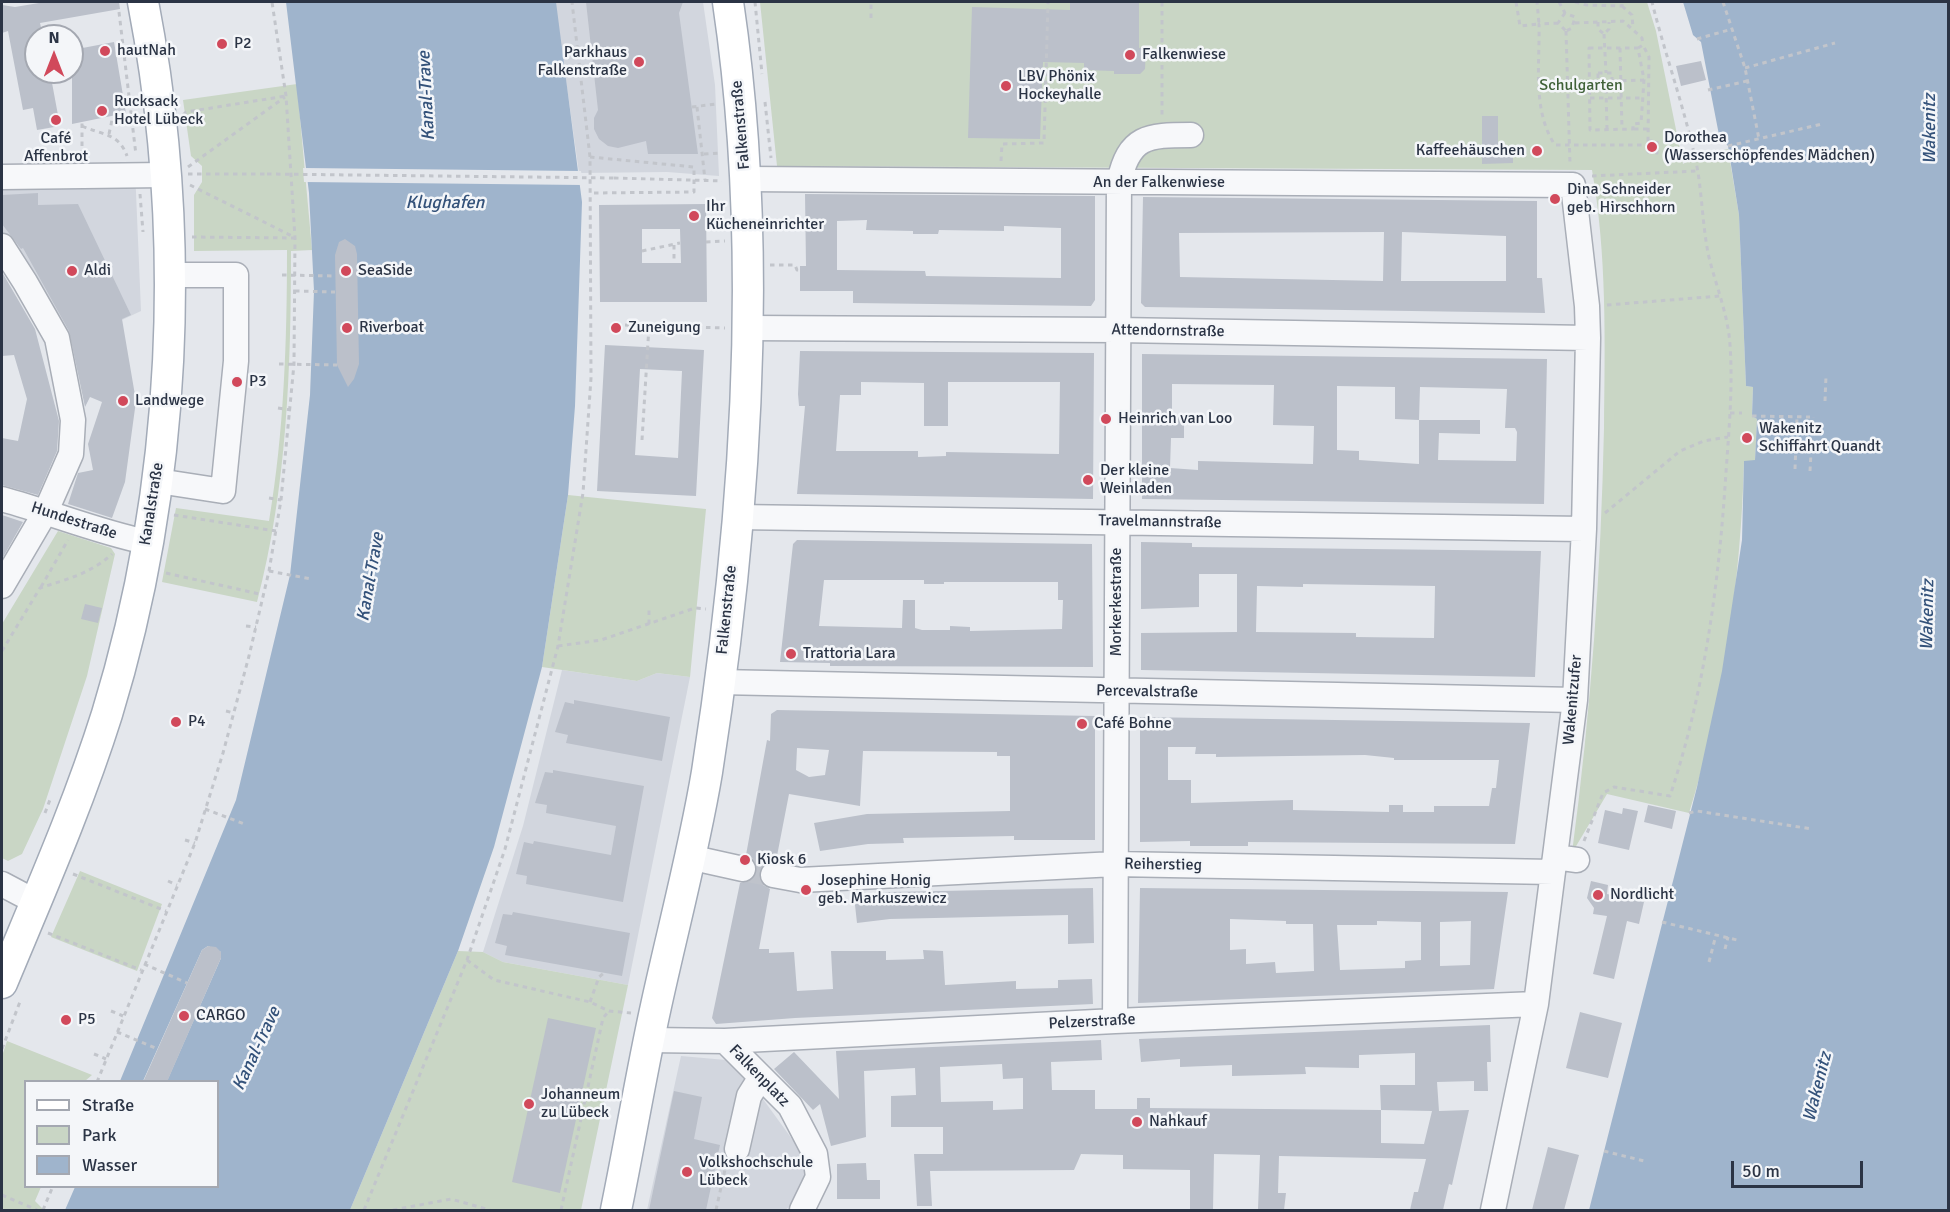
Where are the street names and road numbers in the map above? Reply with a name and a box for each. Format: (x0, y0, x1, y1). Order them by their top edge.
street label: Falkenstraße (728, 80, 754, 170)
street label: An der Falkenwiese (1093, 173, 1225, 193)
street label: Attendornstraße (1111, 320, 1225, 342)
street label: Kanalstraße (136, 461, 168, 547)
street label: Hundestraße (29, 498, 119, 544)
street label: Travelmannstraße (1098, 511, 1222, 533)
street label: Morkerkestraße (1107, 548, 1127, 656)
street label: Falkenstraße (713, 564, 741, 656)
street label: Wakenitzufer (1559, 654, 1587, 746)
street label: Percevalstraße (1096, 682, 1198, 702)
street label: Reiherstieg (1124, 855, 1202, 875)
street label: Pelzerstraße (1048, 1010, 1136, 1034)
street label: Falkenplatz (725, 1041, 793, 1111)

